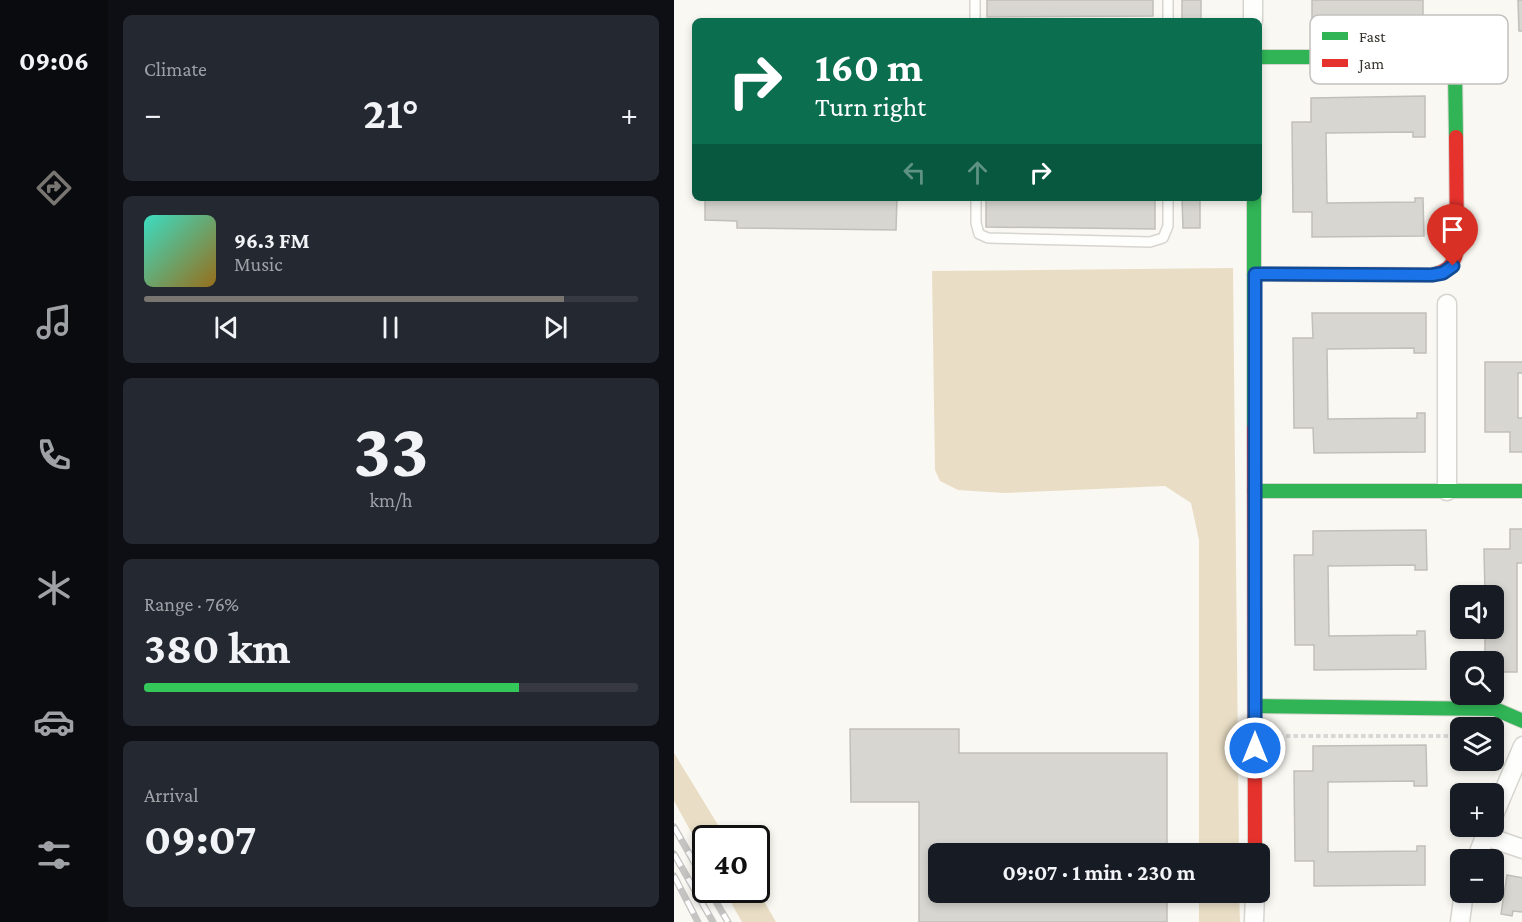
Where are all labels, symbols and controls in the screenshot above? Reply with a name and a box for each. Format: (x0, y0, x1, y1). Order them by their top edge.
legend (1310, 15, 1508, 84)
text: Fast (1359, 28, 1386, 45)
icon: right (716, 42, 794, 120)
text: 160 m (815, 43, 923, 90)
text: 09:06 (19, 46, 89, 76)
text: Jam (1357, 55, 1384, 73)
text: Climate (144, 58, 207, 80)
text: 21° (363, 88, 419, 138)
text: Turn right (815, 92, 926, 122)
text: − (144, 95, 161, 132)
text: + (621, 95, 638, 132)
icon: left (898, 156, 931, 189)
icon: ahead (961, 156, 994, 189)
icon: right (1024, 156, 1057, 189)
icon: directions (33, 167, 75, 209)
pin (1427, 204, 1478, 266)
icon: arrive (1436, 213, 1469, 246)
text: 96.3 FM (234, 228, 310, 253)
text: Music (234, 253, 283, 275)
icon: music (33, 301, 75, 343)
icon: previous (210, 311, 243, 344)
icon: pause (374, 311, 407, 344)
icon: next (539, 311, 572, 344)
text: 33 (353, 406, 429, 493)
icon: phone (33, 434, 75, 476)
text: km/h (369, 489, 413, 511)
icon: climate (33, 567, 75, 609)
map controls (1450, 585, 1504, 903)
button: sound (1450, 585, 1504, 639)
text: Range · 76% (144, 593, 239, 615)
text: 380 km (144, 623, 291, 673)
button: search (1450, 651, 1504, 705)
icon: car (33, 701, 75, 743)
position arrow (1223, 716, 1287, 780)
button: layers (1450, 717, 1504, 771)
button: + (1450, 783, 1504, 837)
text: Arrival (144, 784, 198, 806)
text: 09:07 (144, 814, 256, 864)
speed limit sign: 40 (692, 825, 770, 903)
icon: filters (33, 834, 75, 876)
button: − (1450, 849, 1504, 903)
text: 09:07 · 1 min · 230 m (1003, 860, 1196, 885)

